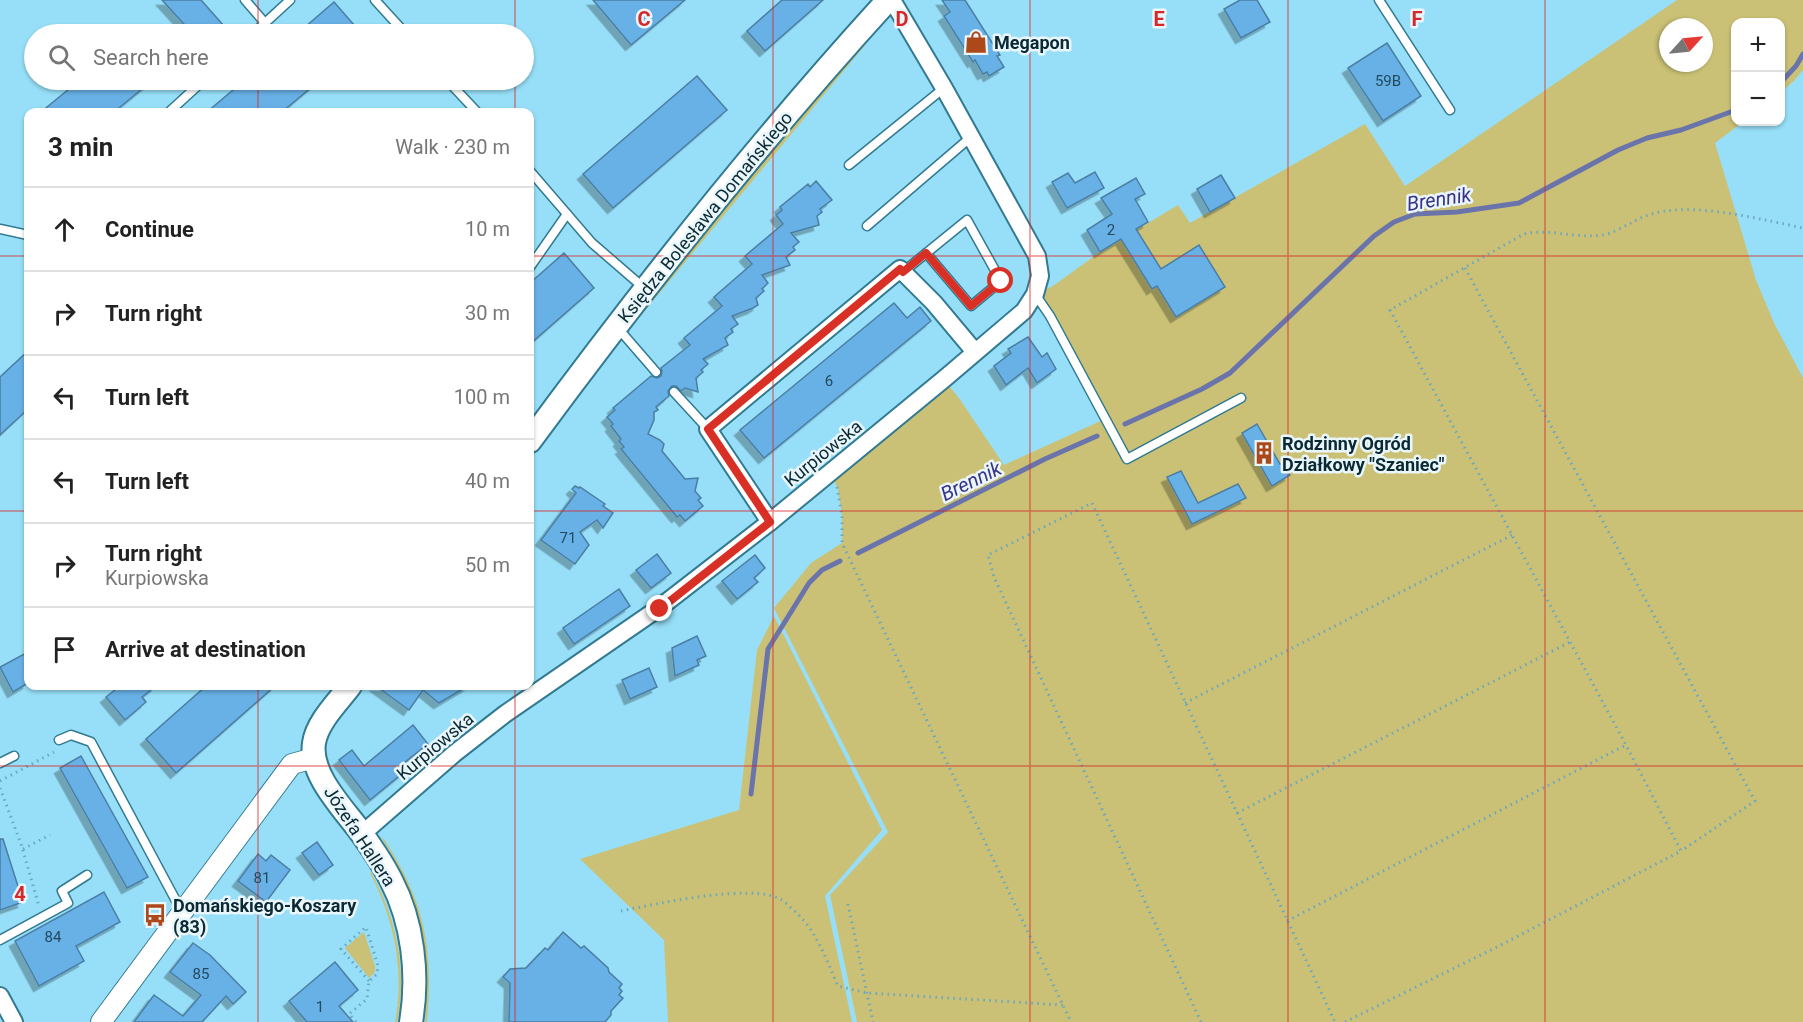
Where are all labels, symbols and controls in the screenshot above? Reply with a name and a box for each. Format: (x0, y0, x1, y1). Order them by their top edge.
text: C (637, 7, 651, 31)
text: D (896, 7, 909, 31)
text: E (1153, 7, 1165, 31)
text: F (1412, 7, 1423, 31)
north arrow (1659, 18, 1713, 72)
map controls (1731, 18, 1785, 126)
button: + (1731, 18, 1785, 72)
search box (24, 24, 534, 90)
shop icon: Megapon (963, 29, 989, 55)
place label: Megapon (994, 32, 1070, 53)
icon: search (45, 41, 78, 74)
text: Search here (93, 45, 209, 70)
house number: 59B (1375, 72, 1401, 90)
button: − (1731, 72, 1785, 126)
street label: Księdza Bolesława Domańskiego (613, 107, 797, 327)
text: 3 min (48, 132, 113, 162)
text: Walk · 230 m (395, 135, 510, 159)
water label: Brennik (1405, 182, 1474, 216)
icon: ahead (48, 213, 81, 246)
text: Continue (105, 217, 194, 242)
text: 10 m (465, 217, 510, 241)
house number: 2 (1107, 221, 1115, 239)
route start (987, 267, 1013, 293)
icon: right (48, 297, 81, 330)
text: Turn right (105, 301, 202, 326)
text: 30 m (465, 301, 510, 325)
house number: 6 (825, 372, 833, 390)
icon: left (48, 381, 81, 414)
text: Turn left (105, 385, 189, 410)
text: 100 m (454, 385, 510, 409)
street label: Kurpiowska (780, 415, 866, 491)
place label: Rodzinny Ogród Działkowy "Szaniec" (1282, 433, 1445, 475)
building icon: Rodzinny Ogród Działkowy "Szaniec" (1251, 440, 1277, 466)
water label: Brennik (937, 456, 1006, 506)
icon: left (48, 465, 81, 498)
text: Turn left (105, 469, 189, 494)
text: 40 m (465, 469, 510, 493)
house number: 71 (560, 529, 576, 547)
text: Turn right (105, 541, 202, 566)
icon: right (48, 549, 81, 582)
text: 50 m (465, 553, 510, 577)
text: Kurpiowska (105, 566, 209, 590)
route end (646, 595, 672, 621)
icon: arrive (48, 633, 81, 666)
text: Arrive at destination (105, 637, 306, 662)
street label: Kurpiowska (392, 708, 478, 784)
street label: Józefa Hallera (320, 782, 400, 890)
house number: 81 (254, 869, 270, 887)
text: 4 (14, 882, 26, 906)
place label: Domańskiego-Koszary (83) (173, 895, 357, 938)
bus stop icon: Domańskiego-Koszary (83) (142, 902, 168, 928)
house number: 84 (45, 928, 62, 946)
house number: 85 (193, 965, 209, 983)
house number: 1 (316, 998, 324, 1016)

